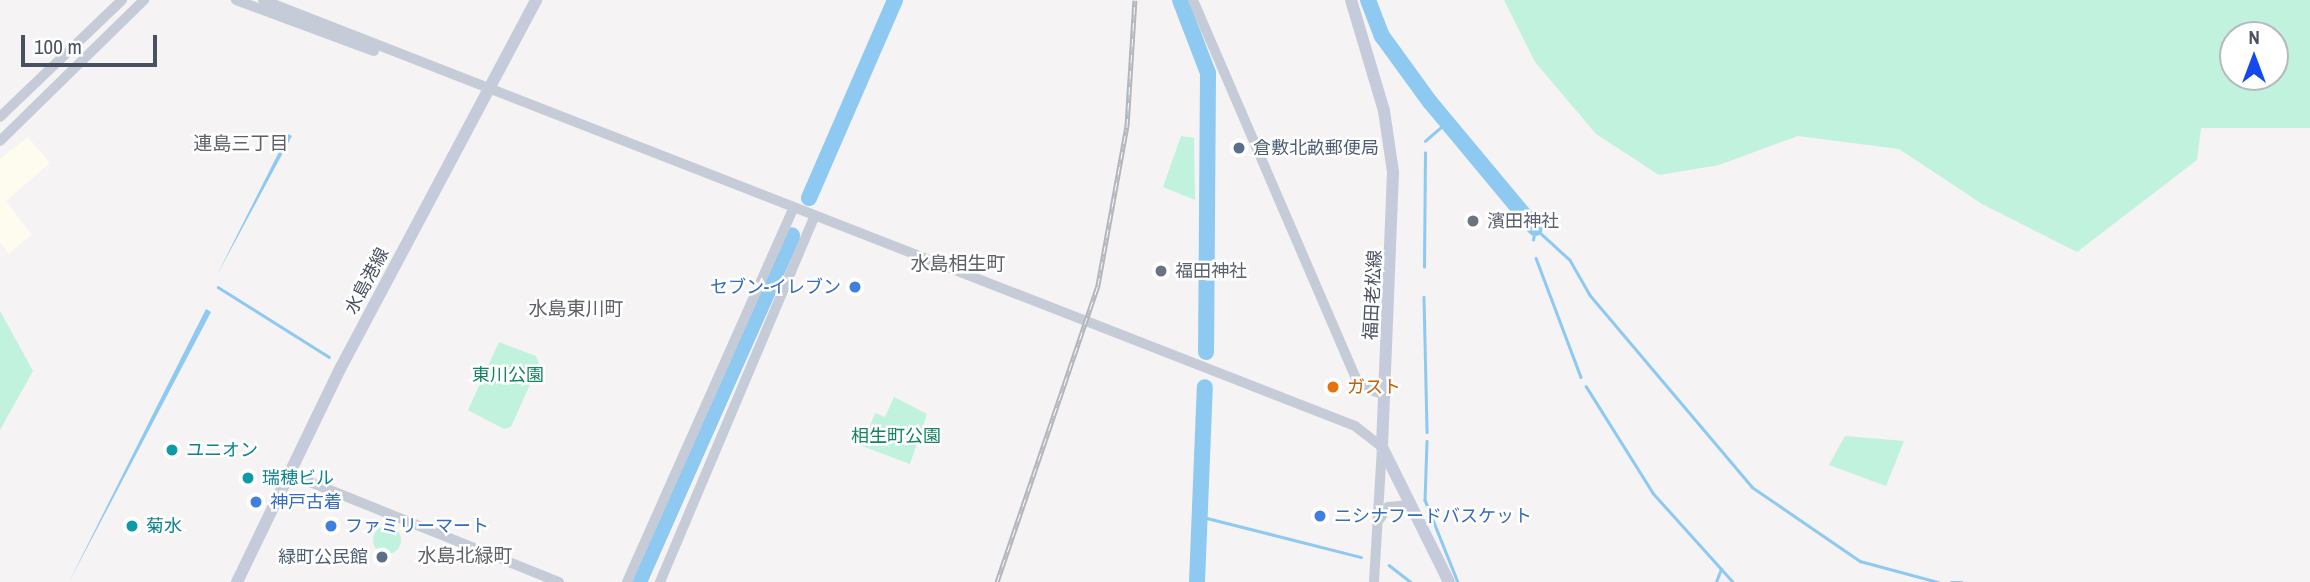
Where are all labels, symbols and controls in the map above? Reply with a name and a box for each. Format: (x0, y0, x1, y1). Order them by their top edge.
scale bar (24, 21, 161, 65)
north arrow (2219, 21, 2289, 91)
text: N (2248, 24, 2260, 50)
text: 100 m (34, 32, 82, 61)
district label: 連島三丁目 (194, 133, 288, 155)
place label: 倉敷北畝郵便局 (1253, 137, 1379, 159)
marker: 倉敷北畝郵便局 (1231, 140, 1247, 156)
place label: 濱田神社 (1487, 210, 1559, 232)
marker: 濱田神社 (1465, 213, 1481, 229)
street label: 水島港線 (341, 244, 393, 318)
street label: 福田老松線 (1360, 249, 1386, 341)
district label: 水島相生町 (911, 253, 1005, 275)
place label: 福田神社 (1175, 260, 1247, 282)
marker: 福田神社 (1153, 263, 1169, 279)
place label: セブン-イレブン (710, 276, 841, 298)
marker: セブン-イレブン (847, 279, 863, 295)
district label: 水島東川町 (529, 298, 623, 320)
park label: 東川公園 (472, 364, 544, 386)
place label: ガスト (1347, 376, 1401, 398)
marker: ガスト (1325, 379, 1341, 395)
park label: 相生町公園 (851, 425, 941, 447)
place label: ユニオン (186, 439, 258, 461)
marker: ユニオン (164, 442, 180, 458)
place label: 瑞穂ビル (262, 467, 334, 489)
marker: 瑞穂ビル (240, 470, 256, 486)
place label: 神戸古着 (270, 491, 342, 513)
marker: 神戸古着 (248, 494, 264, 510)
place label: ニシナフードバスケット (1334, 505, 1532, 527)
marker: ニシナフードバスケット (1312, 508, 1328, 524)
place label: 菊水 (146, 515, 182, 537)
place label: ファミリーマート (345, 515, 489, 537)
marker: 菊水 (124, 518, 140, 534)
marker: ファミリーマート (323, 518, 339, 534)
district label: 水島北緑町 (418, 545, 512, 567)
place label: 緑町公民館 (278, 546, 368, 568)
marker: 緑町公民館 (374, 549, 390, 565)

